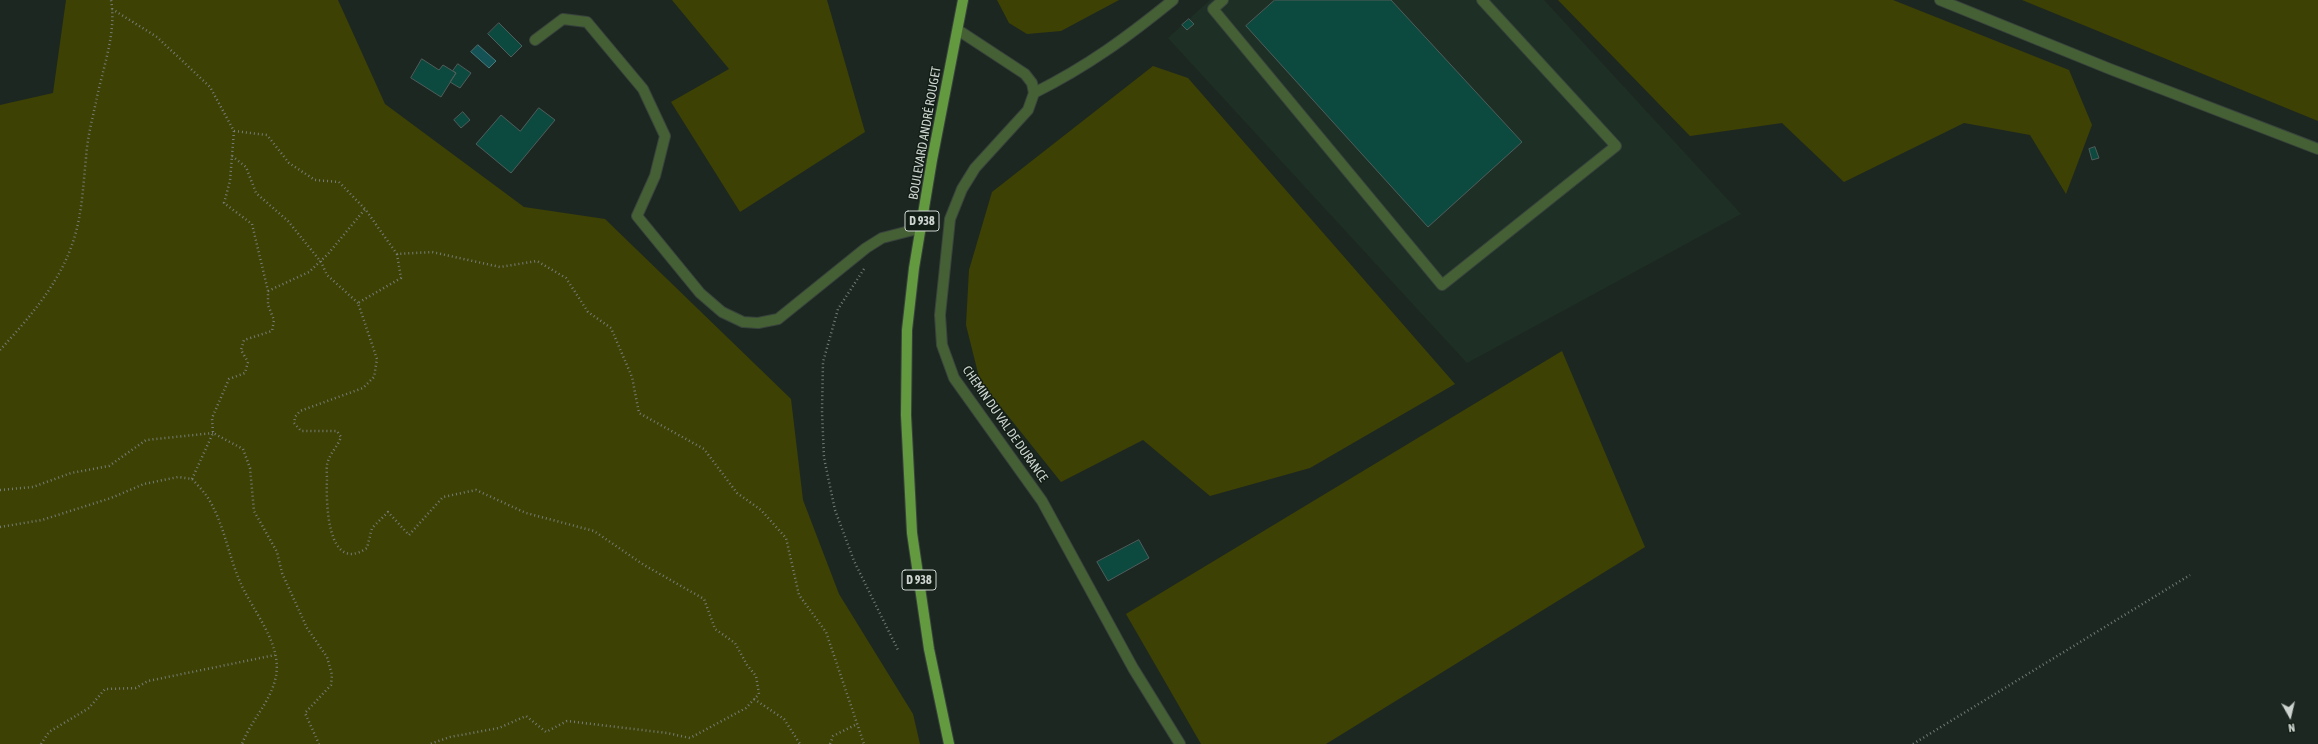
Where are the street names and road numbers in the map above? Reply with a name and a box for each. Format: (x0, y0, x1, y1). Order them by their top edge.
street label: BOULEVARD ANDRÉ ROUGET (906, 65, 944, 201)
road number: D 938 (905, 211, 939, 231)
street label: CHEMIN DU VAL DE DURANCE (959, 363, 1051, 485)
road number: D 938 (902, 570, 936, 590)

